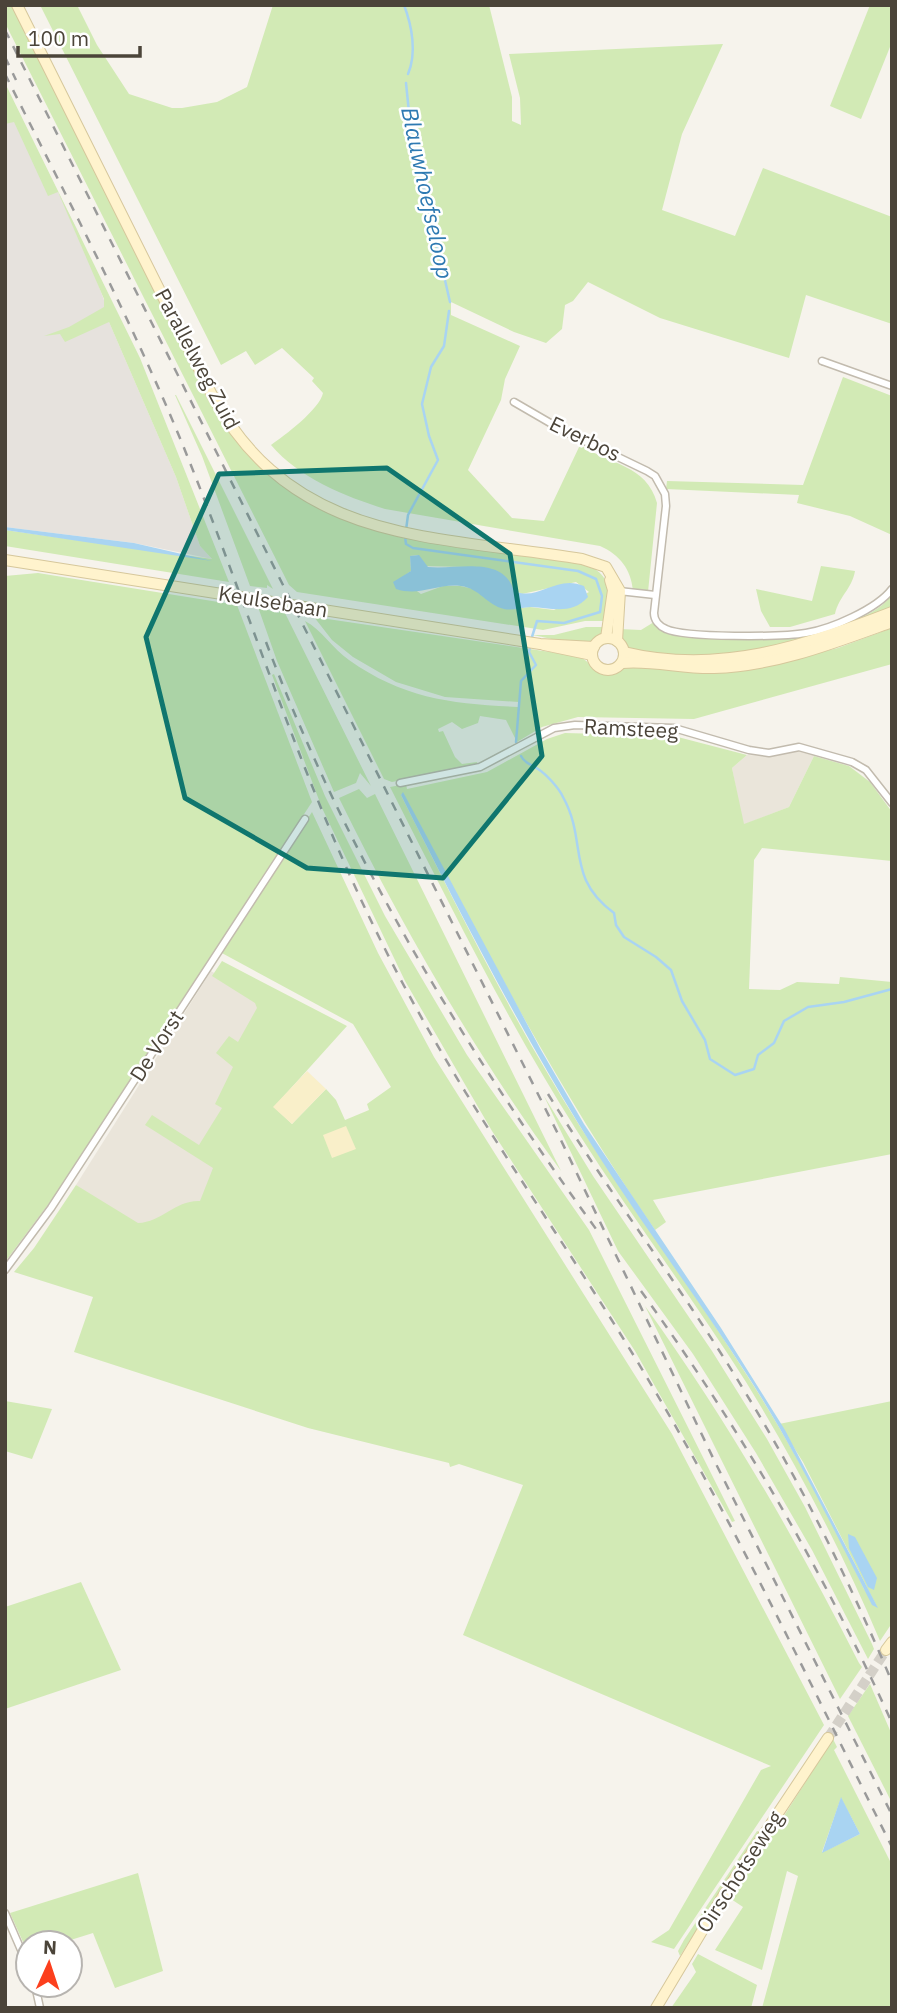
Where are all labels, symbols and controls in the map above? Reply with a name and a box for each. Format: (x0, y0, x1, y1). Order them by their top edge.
scale bar (18, 14, 140, 58)
text: 100 m (28, 24, 89, 52)
water label: Blauwhoefseloop (395, 104, 461, 282)
street label: Parallelweg Zuid (149, 283, 247, 434)
street label: Everbos (545, 409, 626, 467)
street label: Keulsebaan (217, 579, 330, 623)
street label: Ramsteeg (583, 712, 679, 744)
street label: De Vorst (123, 1004, 190, 1086)
street label: Oirschotseweg (689, 1805, 789, 1938)
north arrow (14, 1929, 84, 1999)
text: N (42, 1935, 57, 1959)

